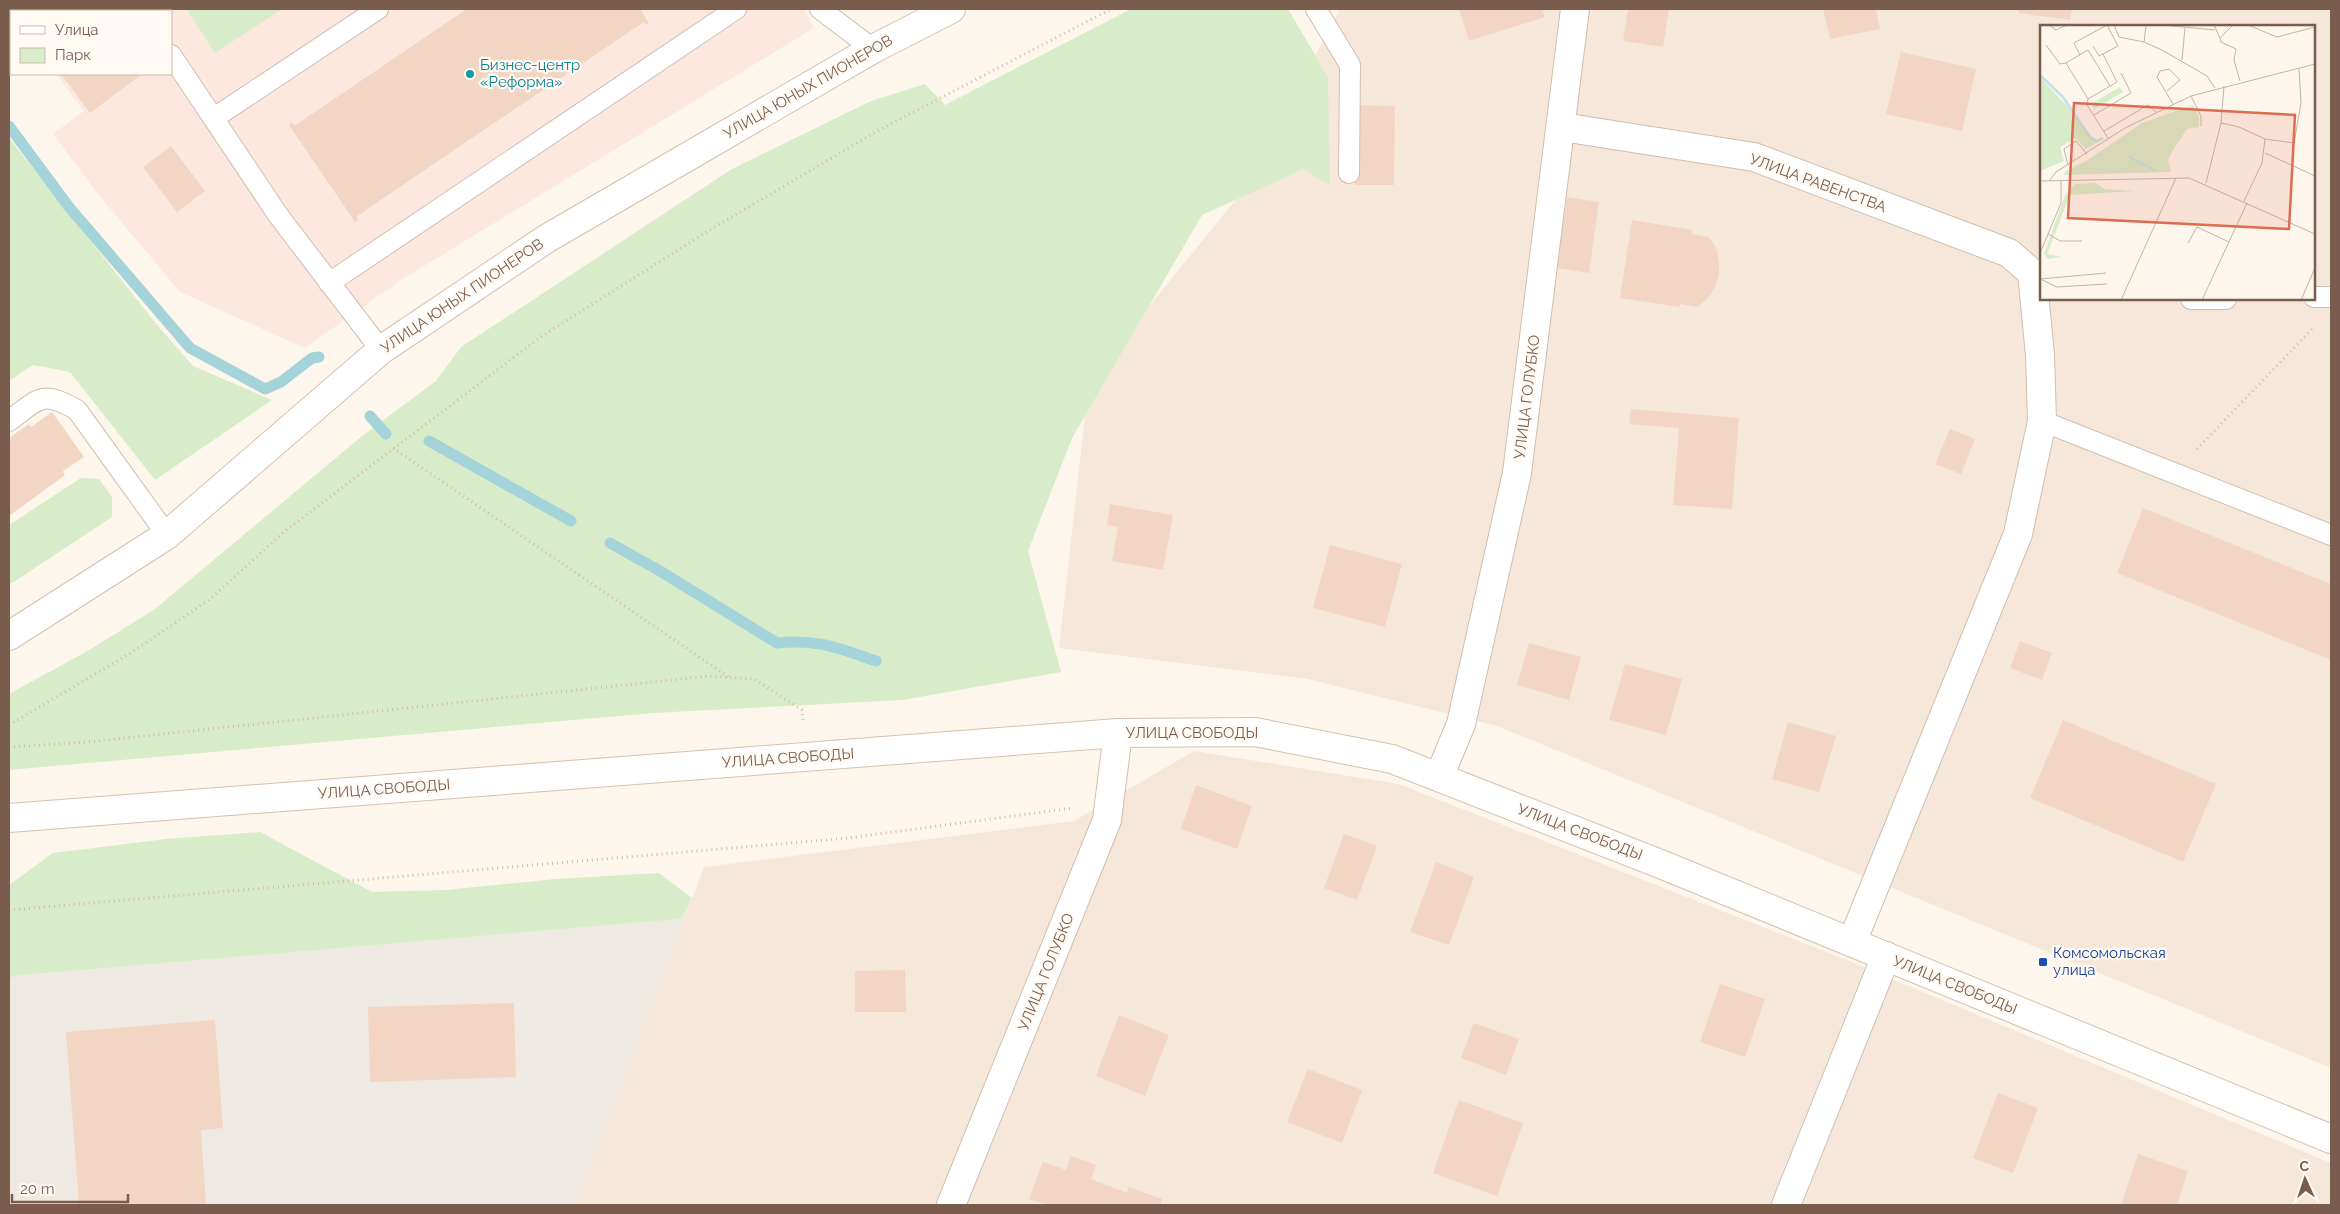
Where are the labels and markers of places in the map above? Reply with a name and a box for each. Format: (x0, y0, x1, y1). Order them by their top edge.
place label: Бизнес-центр «Реформа» (480, 56, 580, 91)
marker: Бизнес-центр «Реформа» (464, 68, 476, 80)
place label: Комсомольская улица (2053, 944, 2166, 979)
marker: Комсомольская улица (2037, 956, 2049, 968)

